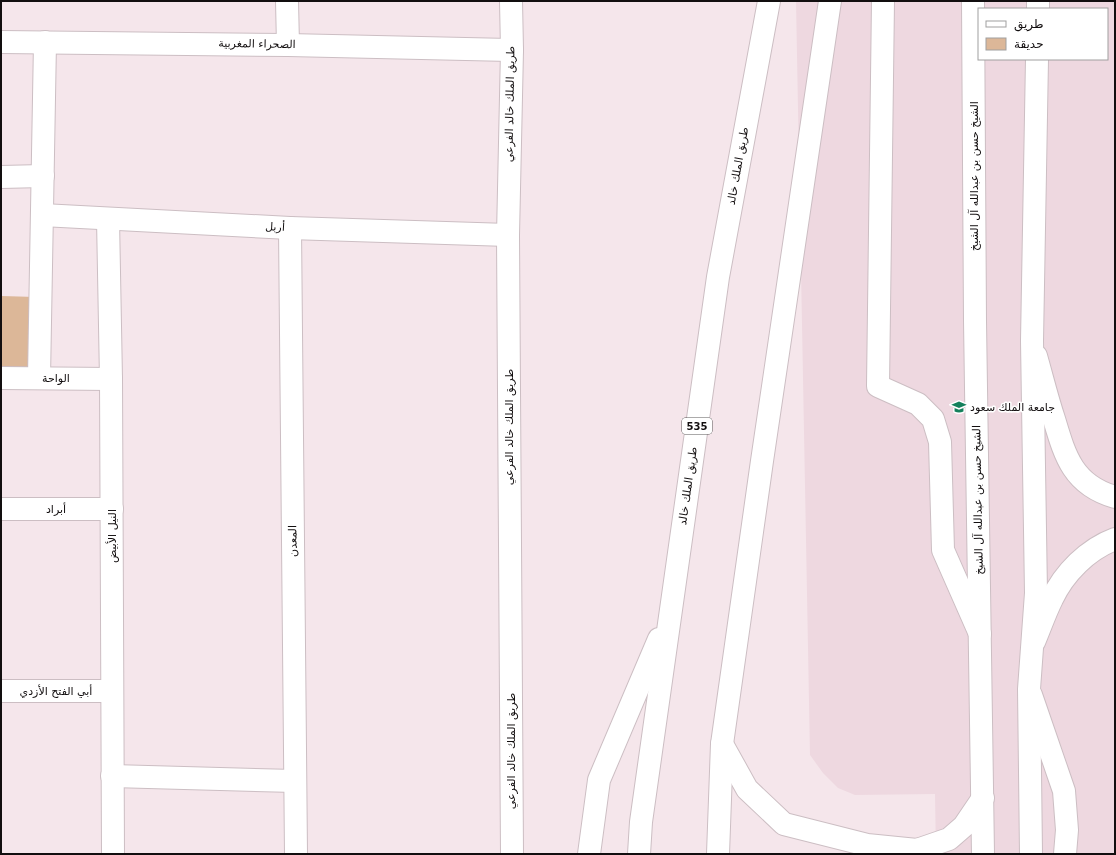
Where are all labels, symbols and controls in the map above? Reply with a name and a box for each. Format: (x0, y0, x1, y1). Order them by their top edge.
legend (978, 8, 1108, 60)
text: طريق (1014, 17, 1044, 32)
street label: الصحراء المغربية (218, 37, 296, 51)
text: حديقة (1014, 37, 1044, 51)
street label: طريق الملك خالد الفرعي (502, 46, 519, 162)
street label: الشيخ حسن بن عبدالله آل الشيخ (967, 101, 981, 251)
street label: طريق الملك خالد (725, 126, 752, 206)
street label: أربل (265, 219, 285, 234)
street label: طريق الملك خالد الفرعي (503, 369, 517, 485)
street label: الواحة (42, 372, 70, 385)
school or university icon: جامعة الملك سعود (951, 399, 967, 415)
place label: جامعة الملك سعود (970, 401, 1055, 414)
road number: 535 (682, 418, 712, 434)
street label: الشيخ حسن بن عبدالله آل الشيخ (969, 425, 986, 575)
street label: طريق الملك خالد (676, 446, 701, 526)
street label: أبراد (46, 502, 66, 516)
street label: النيل الأبيض (105, 509, 119, 563)
street label: المعدن (286, 525, 300, 557)
street label: أبي الفتح الأزدي (20, 684, 92, 698)
street label: طريق الملك خالد الفرعي (505, 693, 519, 809)

